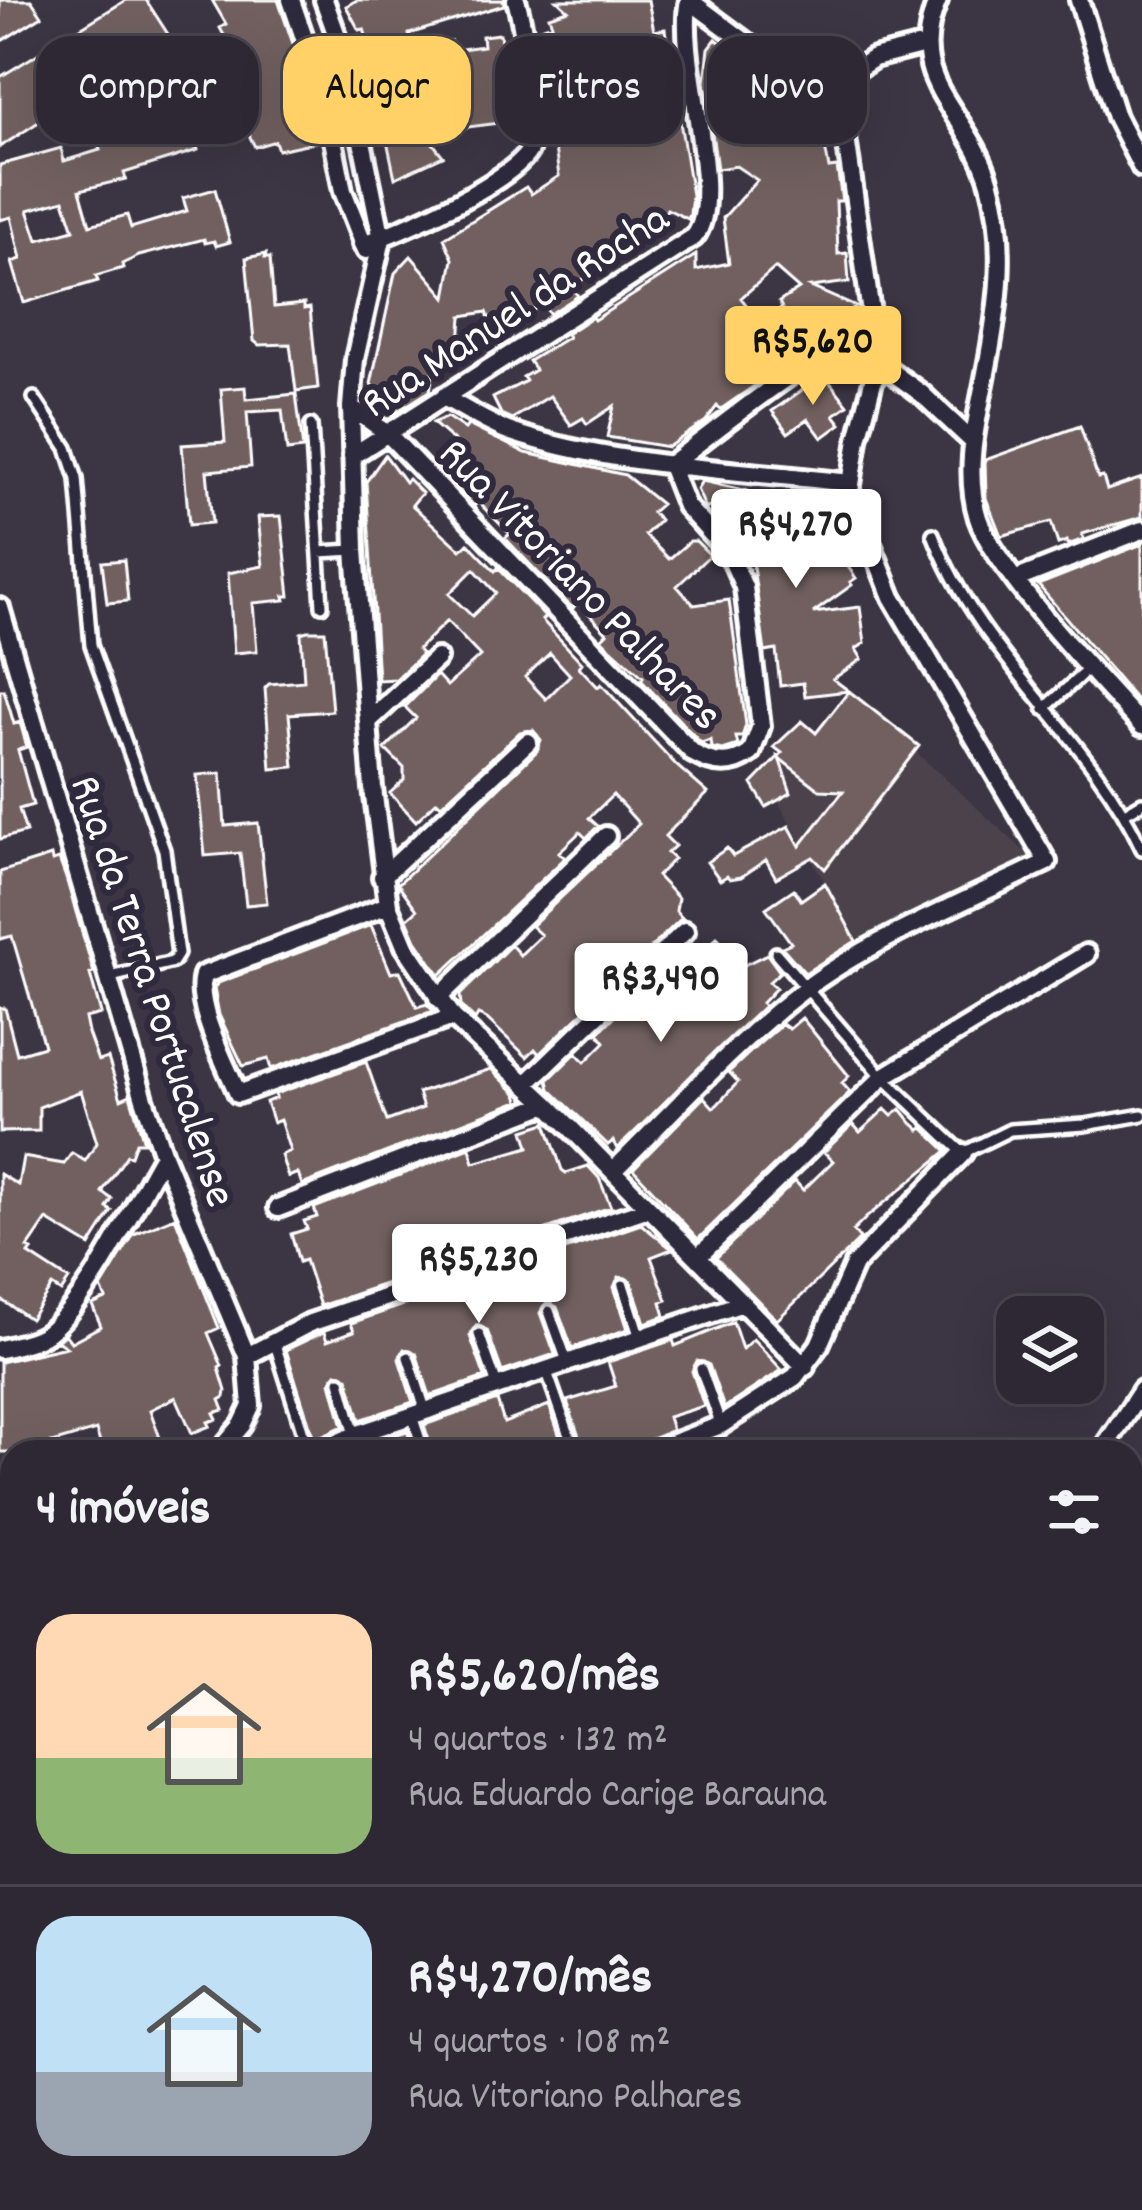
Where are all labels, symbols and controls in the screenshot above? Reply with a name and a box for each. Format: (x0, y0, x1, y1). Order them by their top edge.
chip: Comprar (36, 36, 259, 144)
chip: Alugar (283, 36, 471, 144)
chip: Filtros (495, 36, 683, 144)
chip: Novo (707, 36, 867, 144)
street label: Rua Manuel da Rocha (350, 190, 684, 438)
pin: R$5,620 (702, 306, 924, 408)
text: R$5,620 (752, 317, 874, 372)
street label: Rua Vitoriano Palhares (421, 426, 735, 748)
pin: R$4,270 (685, 489, 907, 591)
text: R$4,270 (738, 500, 854, 555)
street label: Rua da Terra Portucalense (49, 768, 249, 1216)
pin: R$3,490 (550, 943, 772, 1045)
text: R$3,490 (602, 954, 720, 1009)
pin: R$5,230 (368, 1224, 590, 1326)
text: R$5,230 (419, 1235, 539, 1290)
map controls (996, 1296, 1104, 1404)
button: layers (996, 1296, 1104, 1404)
text: 4 imóveis (36, 1476, 210, 1548)
icon: filters (1041, 1479, 1107, 1545)
text: R$5,620/mês (408, 1643, 660, 1715)
icon: home (132, 1662, 276, 1806)
text: 4 quartos · 132 m² (408, 1715, 668, 1770)
text: Rua Eduardo Carige Barauna (408, 1770, 826, 1825)
text: R$4,270/mês (408, 1945, 652, 2017)
icon: home (132, 1964, 276, 2108)
text: 4 quartos · 108 m² (408, 2017, 670, 2072)
text: Rua Vitoriano Palhares (408, 2072, 742, 2127)

